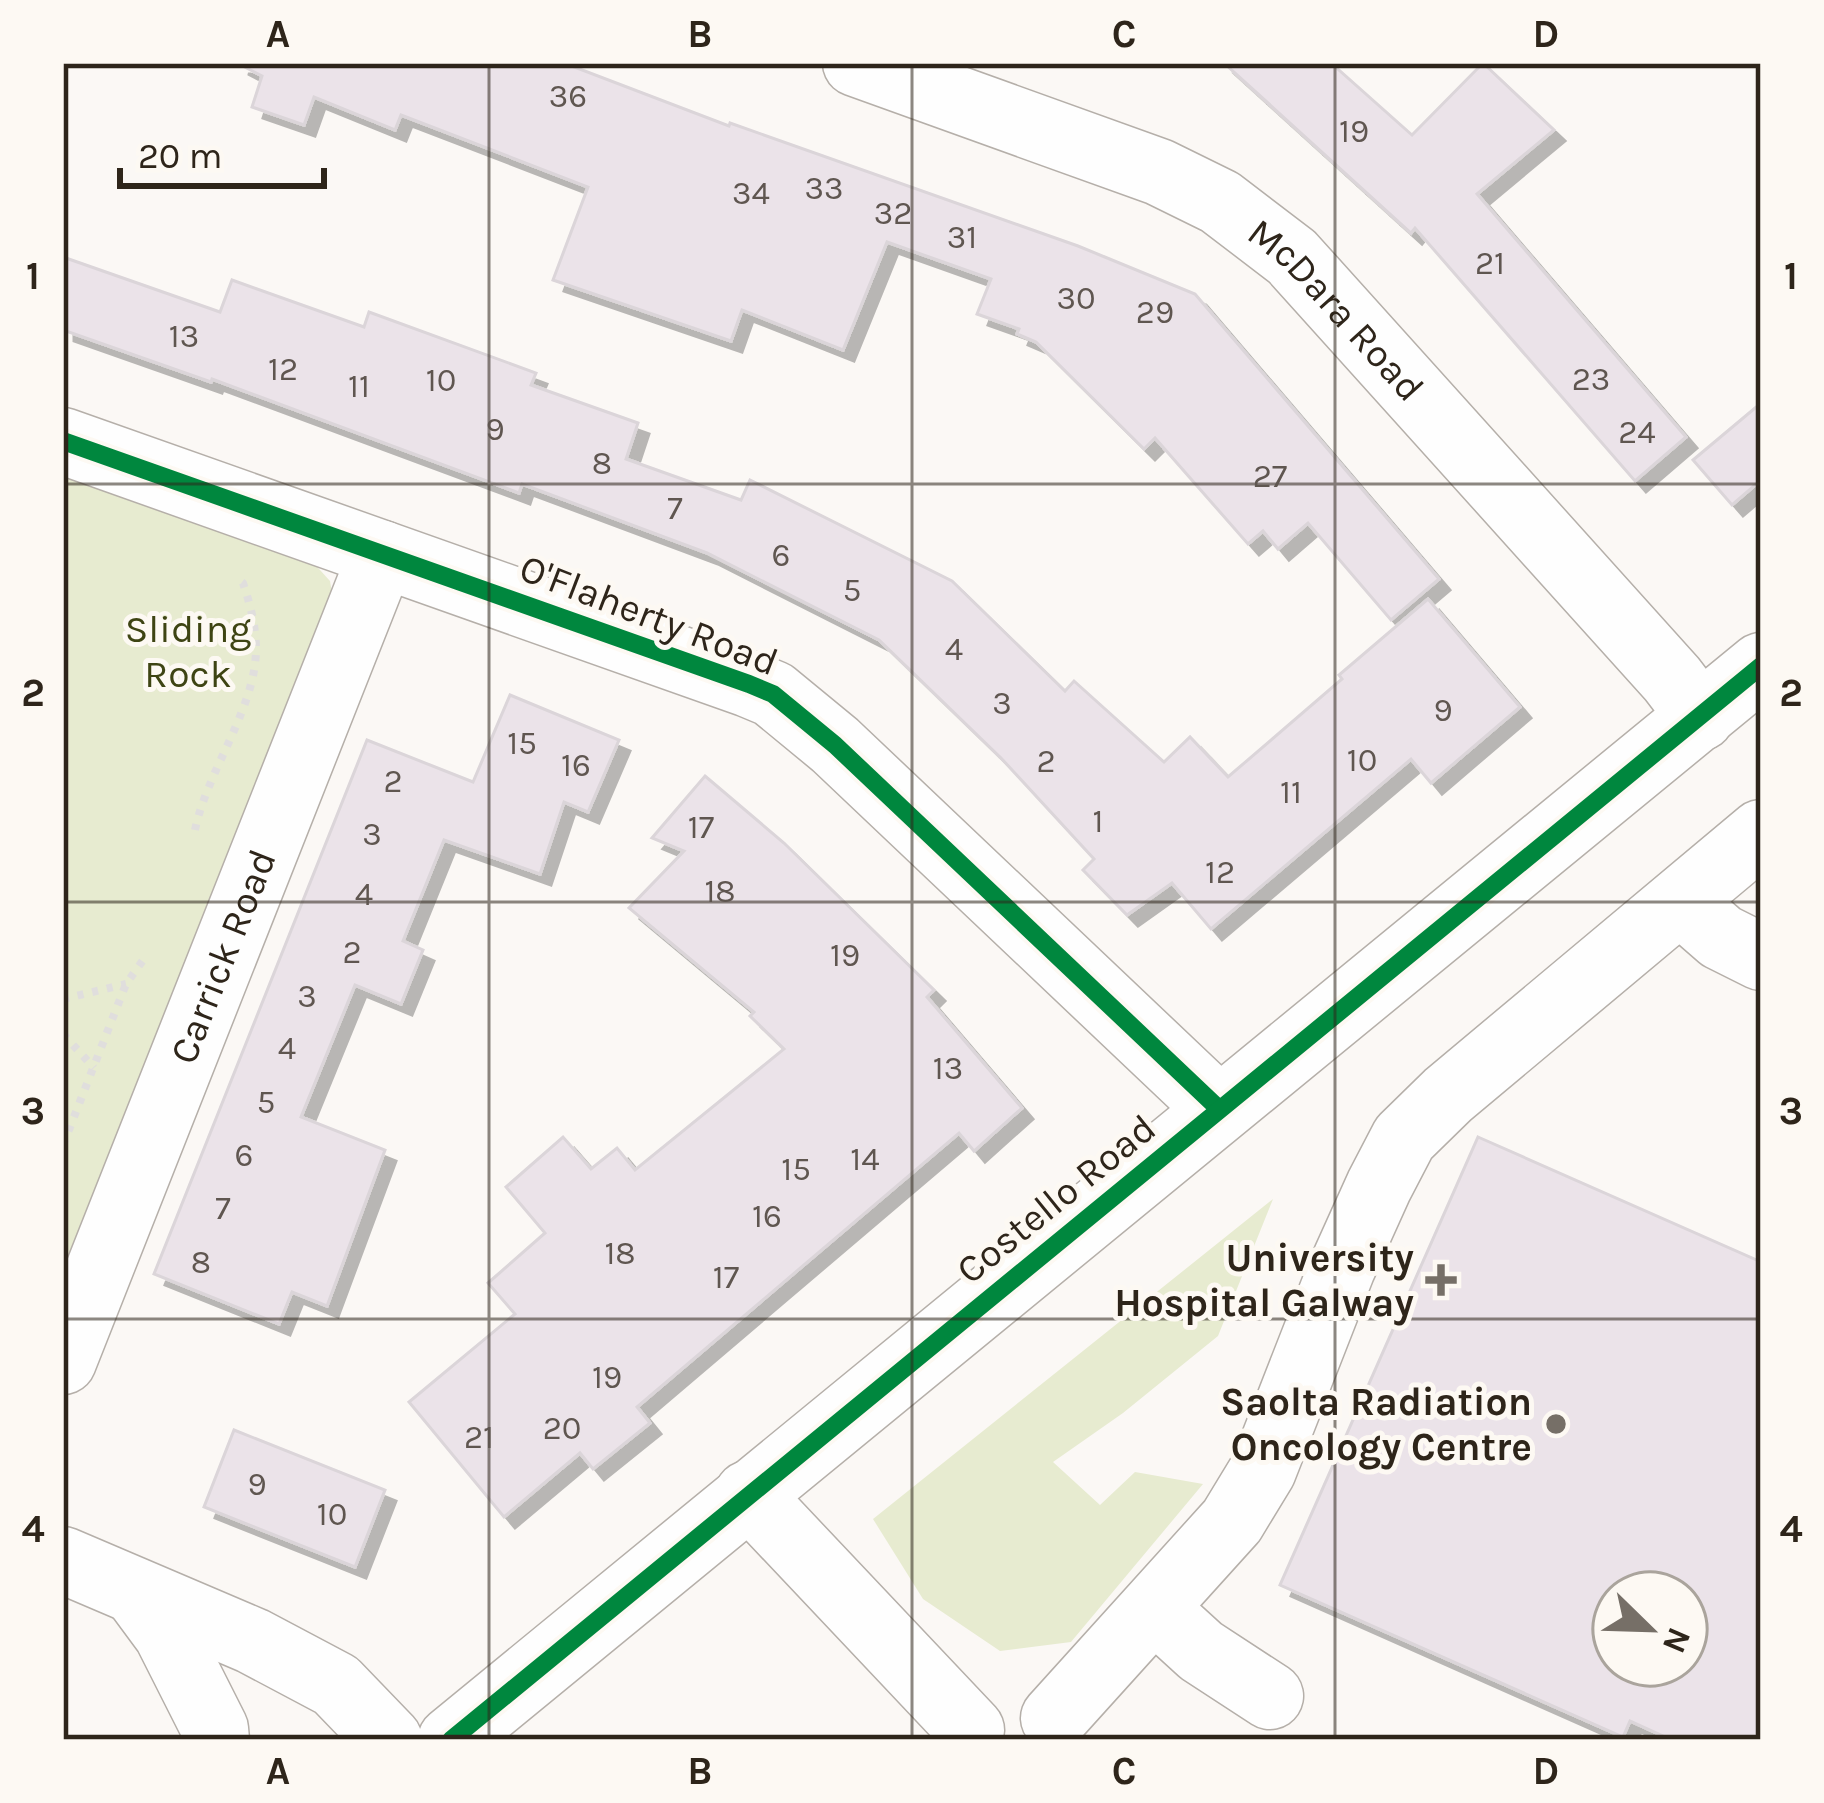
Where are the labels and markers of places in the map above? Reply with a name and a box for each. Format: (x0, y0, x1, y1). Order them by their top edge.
place label: University Hospital Galway (1114, 1235, 1414, 1326)
marker: University Hospital Galway (1425, 1264, 1457, 1296)
place label: Saolta Radiation Oncology Centre (1220, 1379, 1532, 1470)
marker: Saolta Radiation Oncology Centre (1543, 1411, 1569, 1437)

